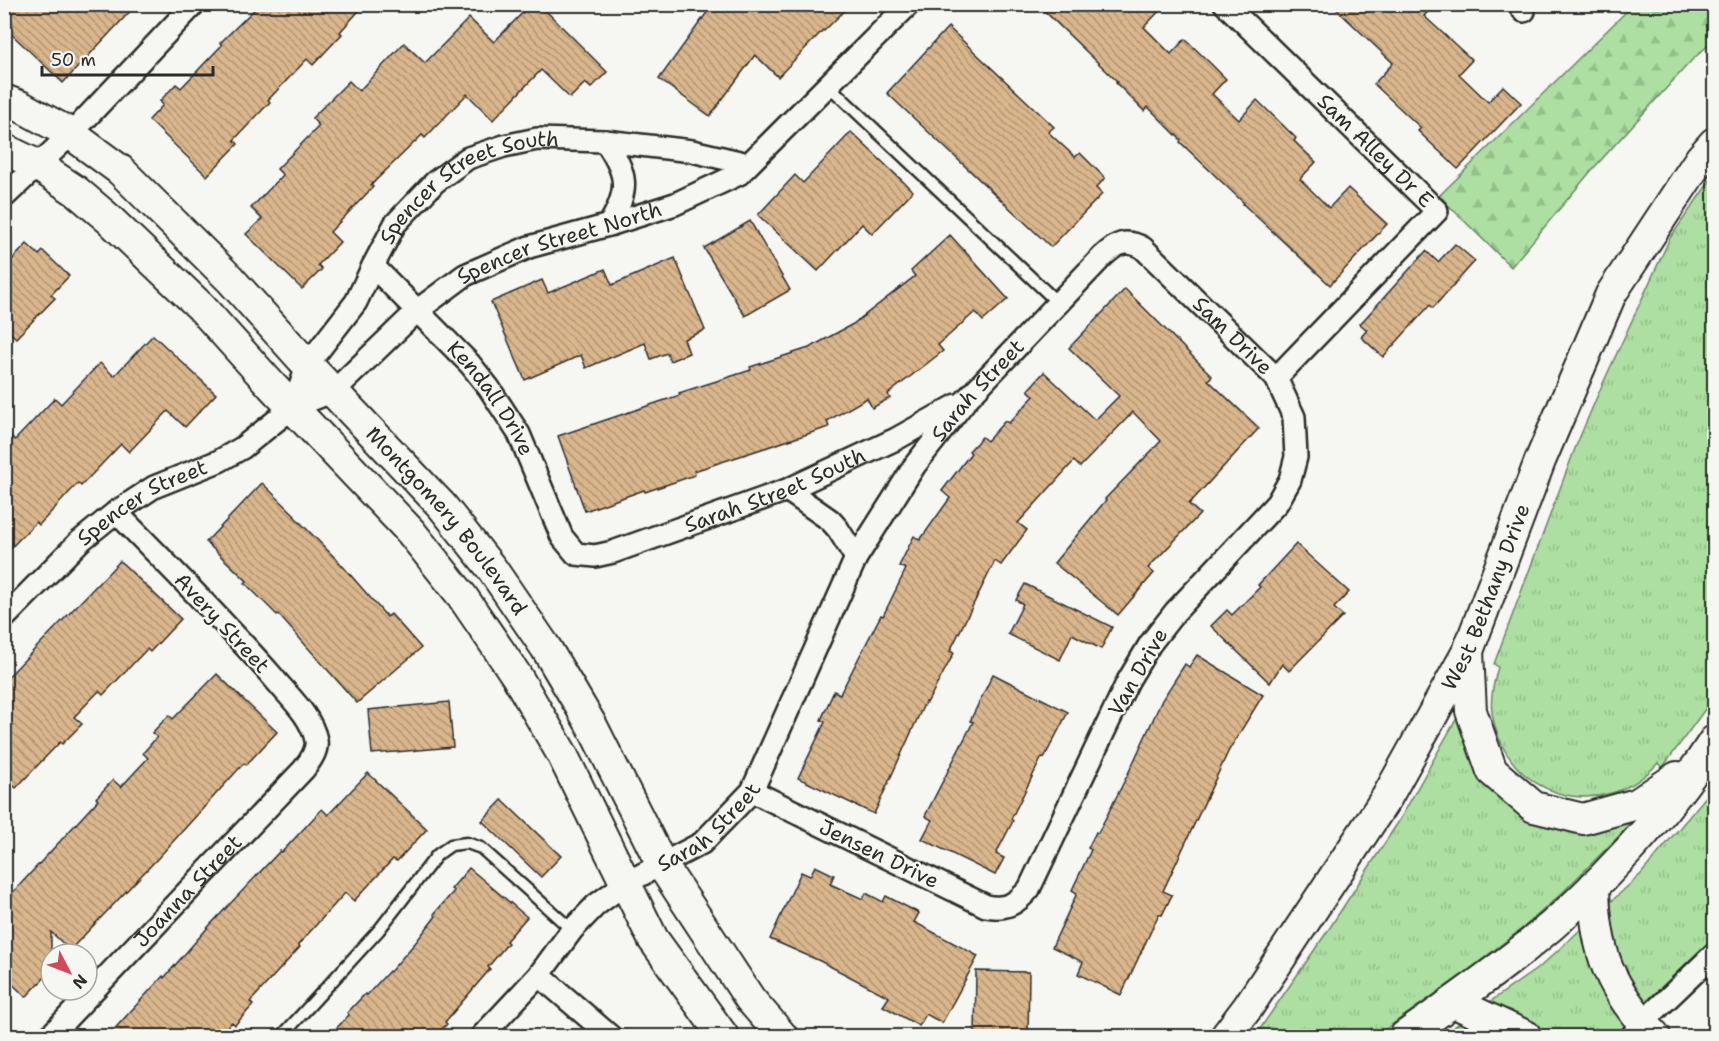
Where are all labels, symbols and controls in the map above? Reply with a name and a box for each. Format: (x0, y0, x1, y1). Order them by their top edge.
scale bar (42, 39, 213, 77)
text: 50 m (51, 48, 96, 72)
street label: Sam Alley Dr E (1311, 87, 1440, 214)
street label: Spencer Street South (373, 125, 559, 249)
street label: Spencer Street North (451, 195, 665, 291)
street label: Sam Drive (1187, 290, 1279, 381)
street label: Sarah Street (925, 333, 1030, 447)
street label: Kendall Drive (441, 335, 540, 460)
street label: Montgomery Boulevard (360, 420, 534, 621)
street label: Sarah Street South (681, 441, 870, 539)
street label: Spencer Street (71, 453, 211, 552)
street label: West Bethany Drive (1435, 500, 1537, 695)
street label: Avery Street (168, 567, 276, 679)
street label: Van Drive (1102, 623, 1174, 721)
street label: Sarah Street (652, 779, 768, 878)
street label: Jensen Drive (814, 813, 944, 895)
street label: Joanna Street (127, 829, 248, 954)
north arrow (39, 942, 99, 1002)
text: N (68, 970, 92, 993)

